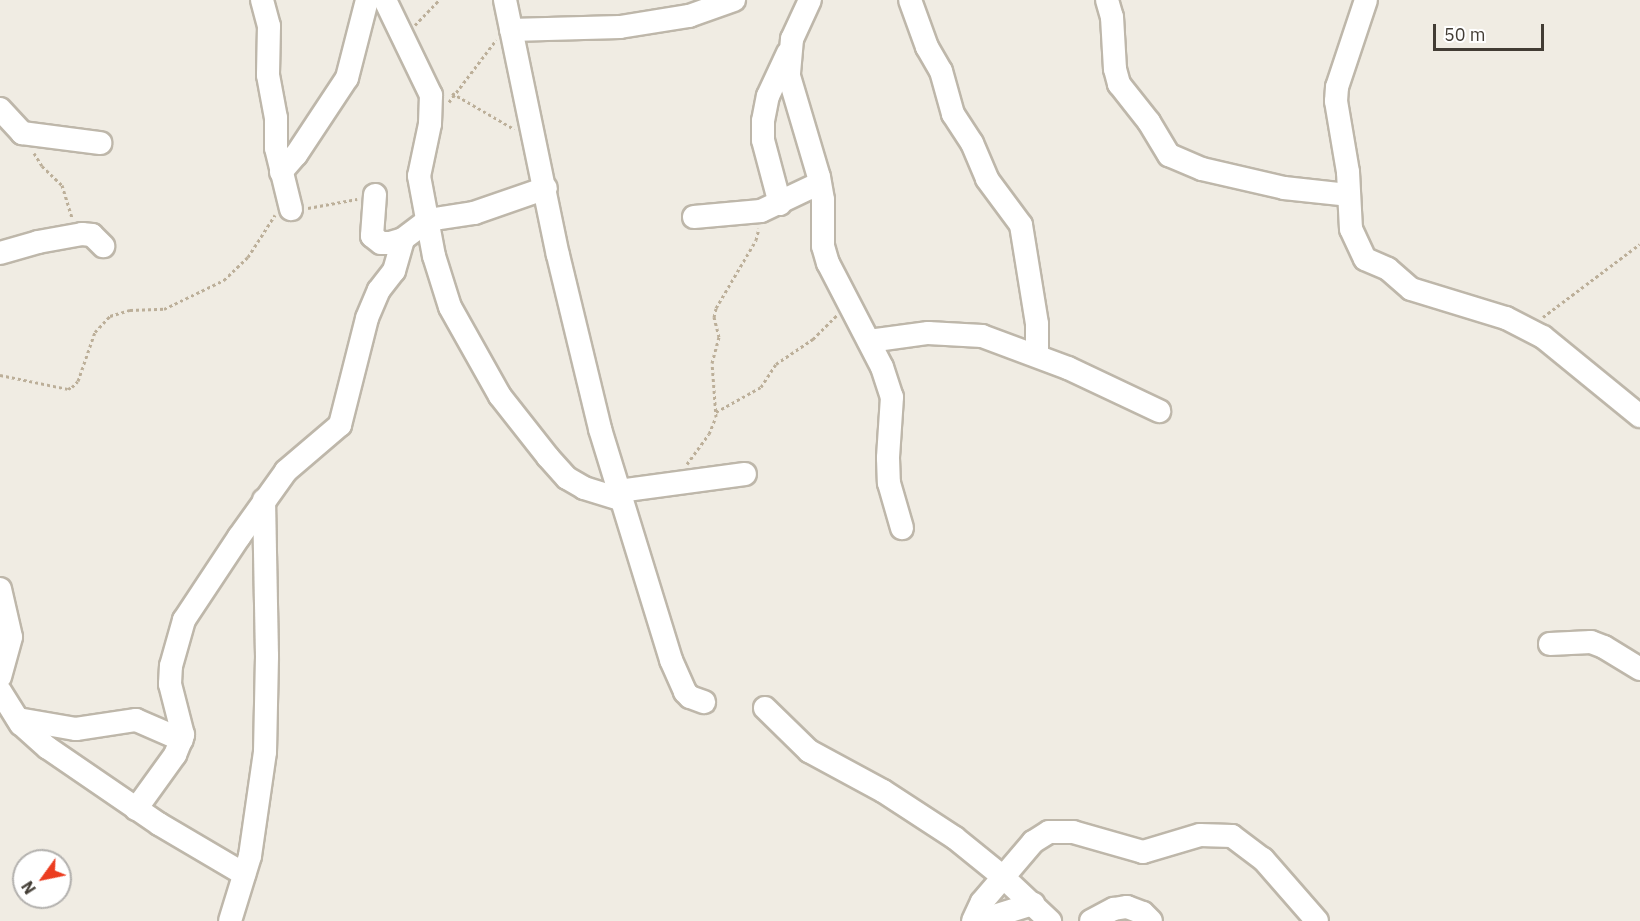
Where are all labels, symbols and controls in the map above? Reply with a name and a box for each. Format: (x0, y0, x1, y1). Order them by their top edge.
scale bar (1436, 12, 1547, 50)
text: 50 m (1444, 23, 1486, 46)
north arrow (12, 849, 72, 909)
text: N (17, 877, 40, 898)

